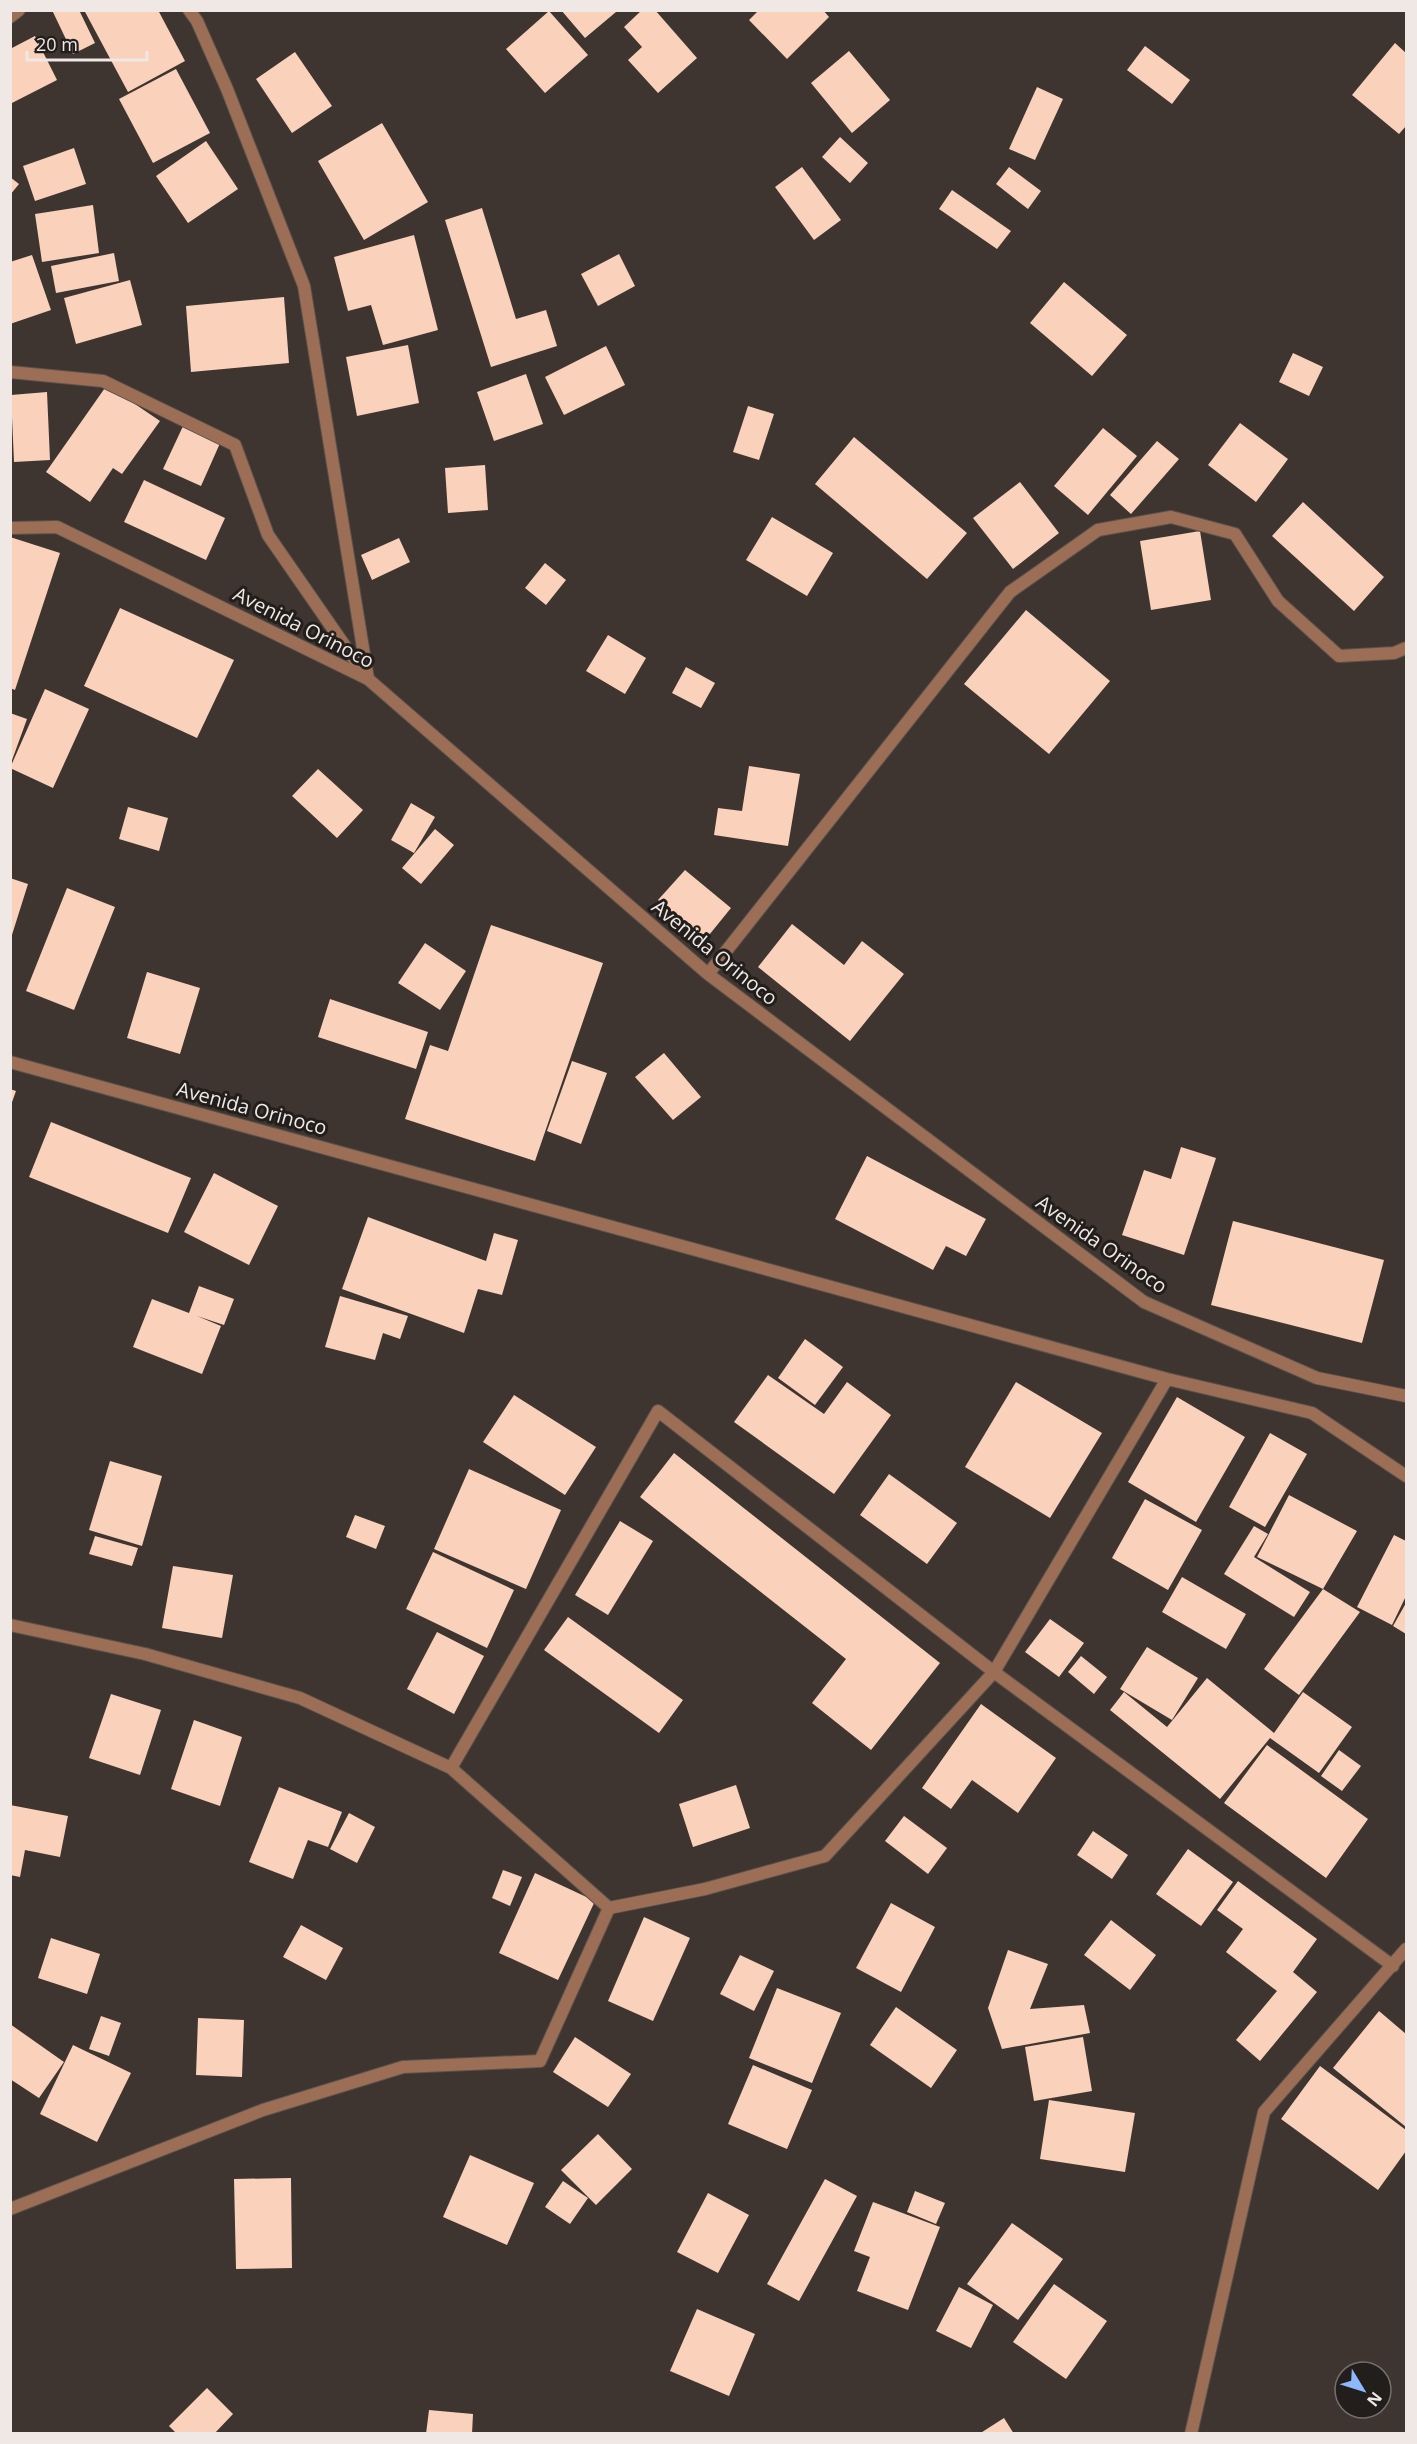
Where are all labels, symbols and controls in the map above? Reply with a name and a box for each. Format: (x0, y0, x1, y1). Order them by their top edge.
scale bar (27, 24, 147, 62)
text: 20 m (36, 32, 78, 56)
street label: Avenida Orinoco (229, 580, 379, 674)
street label: Avenida Orinoco (647, 893, 783, 1011)
street label: Avenida Orinoco (174, 1075, 330, 1141)
street label: Avenida Orinoco (1031, 1189, 1173, 1299)
north arrow (1333, 2360, 1393, 2420)
text: N (1362, 2387, 1387, 2411)

